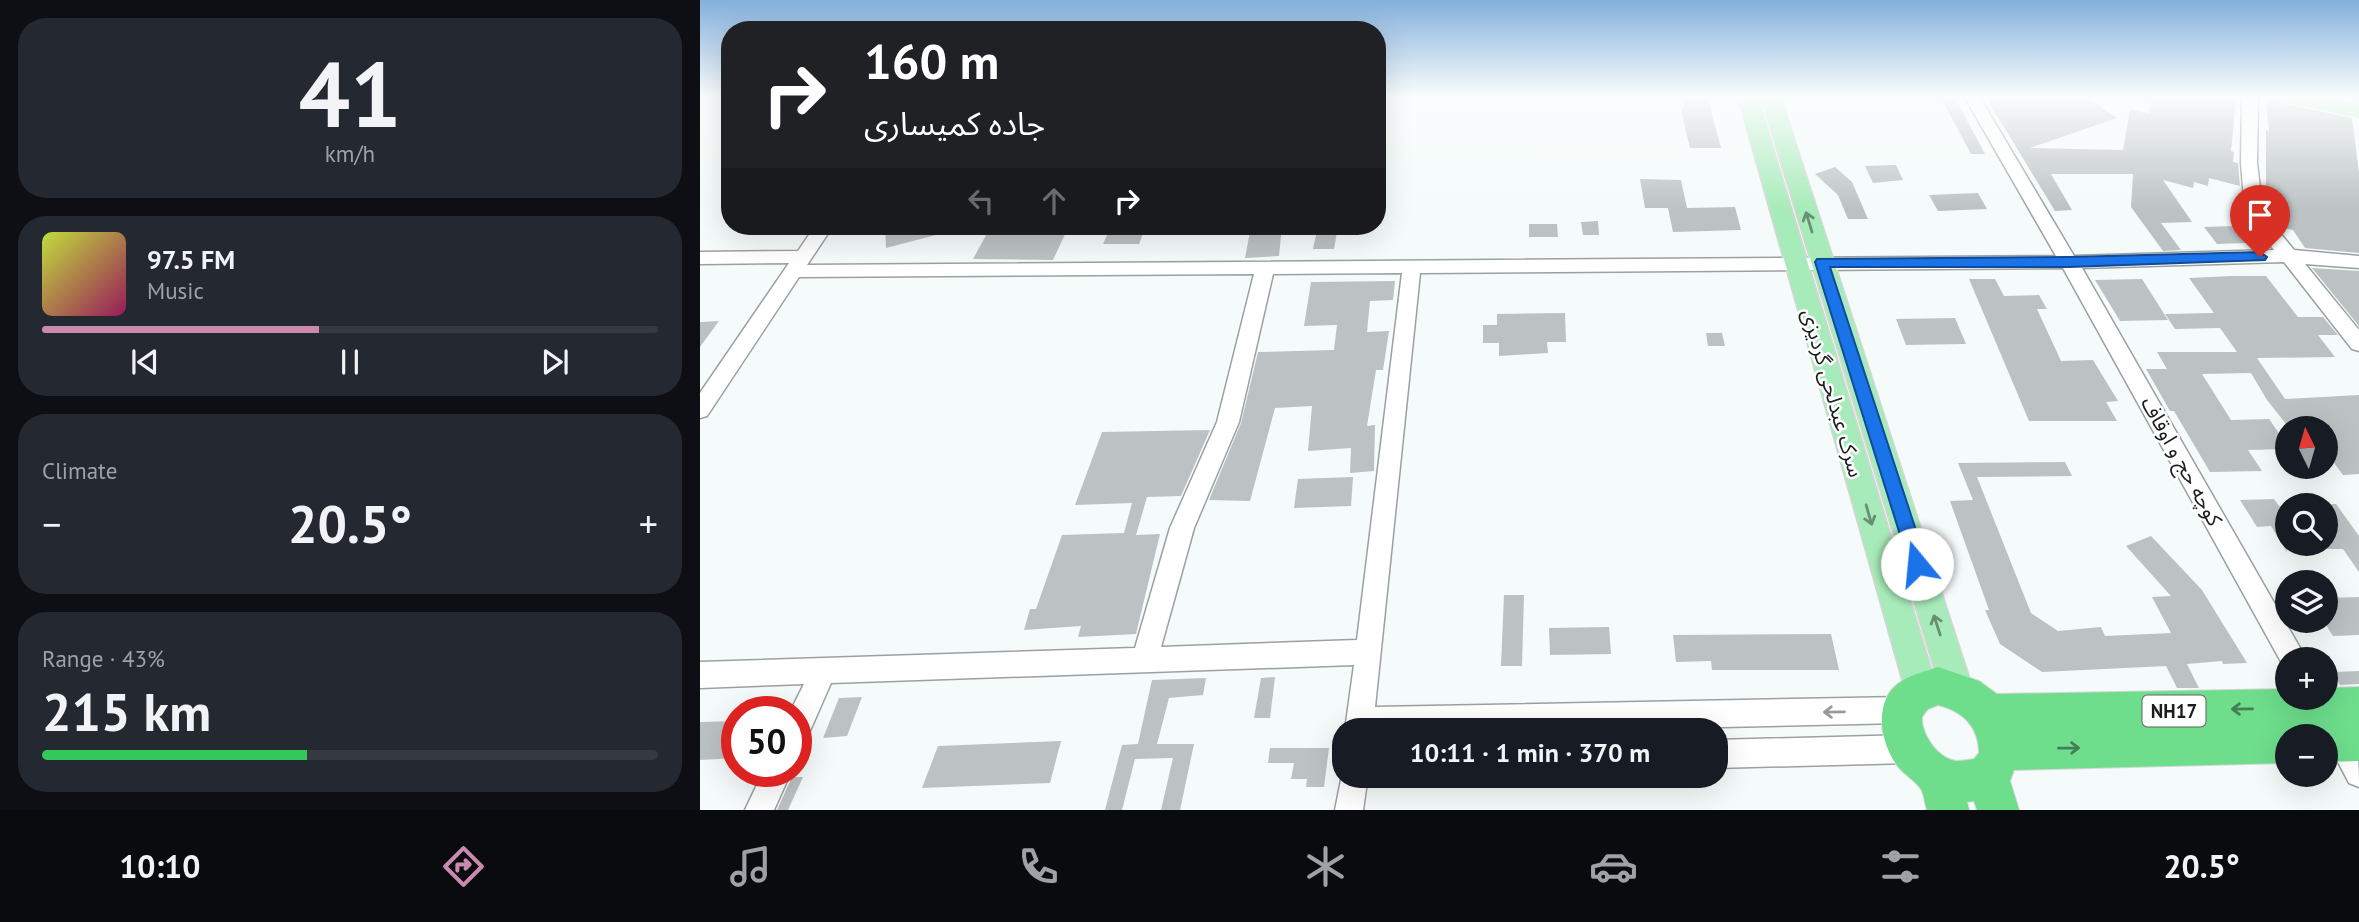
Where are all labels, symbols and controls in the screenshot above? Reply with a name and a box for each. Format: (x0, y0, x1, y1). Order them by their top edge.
text: 160 m (864, 29, 999, 93)
text: 41 (298, 34, 402, 152)
icon: right (749, 49, 840, 140)
text: جاده کمیساری (864, 102, 1045, 144)
text: km/h (325, 139, 375, 168)
icon: left (962, 182, 1000, 220)
icon: ahead (1035, 182, 1073, 220)
icon: right (1108, 182, 1146, 220)
pin (2230, 185, 2290, 257)
icon: arrive (2241, 196, 2279, 234)
one-way arrow (1802, 211, 1815, 233)
text: 97.5 FM (147, 243, 235, 276)
text: Music (147, 276, 204, 305)
street label: سرک عبدلحی گردیزی (1796, 306, 1870, 480)
icon: previous (126, 343, 164, 381)
icon: pause (331, 343, 369, 381)
icon: next (536, 343, 574, 381)
street label: کوچه حج و اوقاف (2134, 392, 2229, 532)
north arrow (2275, 416, 2338, 480)
map controls (2275, 416, 2338, 787)
text: Climate (42, 456, 117, 485)
text: 20.5° (288, 490, 412, 557)
button: search (2275, 493, 2338, 556)
text: − (42, 499, 61, 548)
text: + (639, 499, 658, 548)
one-way arrow (1864, 504, 1877, 526)
position arrow (1880, 527, 1954, 601)
button: layers (2275, 570, 2338, 633)
one-way arrow (1930, 615, 1942, 637)
text: Range · 43% (42, 644, 165, 673)
button: + (2275, 647, 2338, 710)
text: 215 km (42, 678, 211, 745)
speed limit sign: 50 (721, 696, 812, 787)
road number: NH17 (2142, 696, 2206, 726)
one-way arrow (2231, 703, 2254, 716)
one-way arrow (1822, 705, 1845, 718)
button: − (2275, 724, 2338, 787)
text: 10:11 · 1 min · 370 m (1410, 736, 1650, 769)
one-way arrow (2057, 741, 2080, 755)
icon: directions (439, 842, 488, 891)
icon: music (726, 842, 775, 891)
icon: phone (1014, 842, 1063, 891)
icon: climate (1301, 842, 1350, 891)
icon: car (1589, 842, 1638, 891)
icon: filters (1876, 842, 1925, 891)
text: 10:10 (119, 845, 200, 887)
text: 20.5° (2163, 845, 2240, 887)

